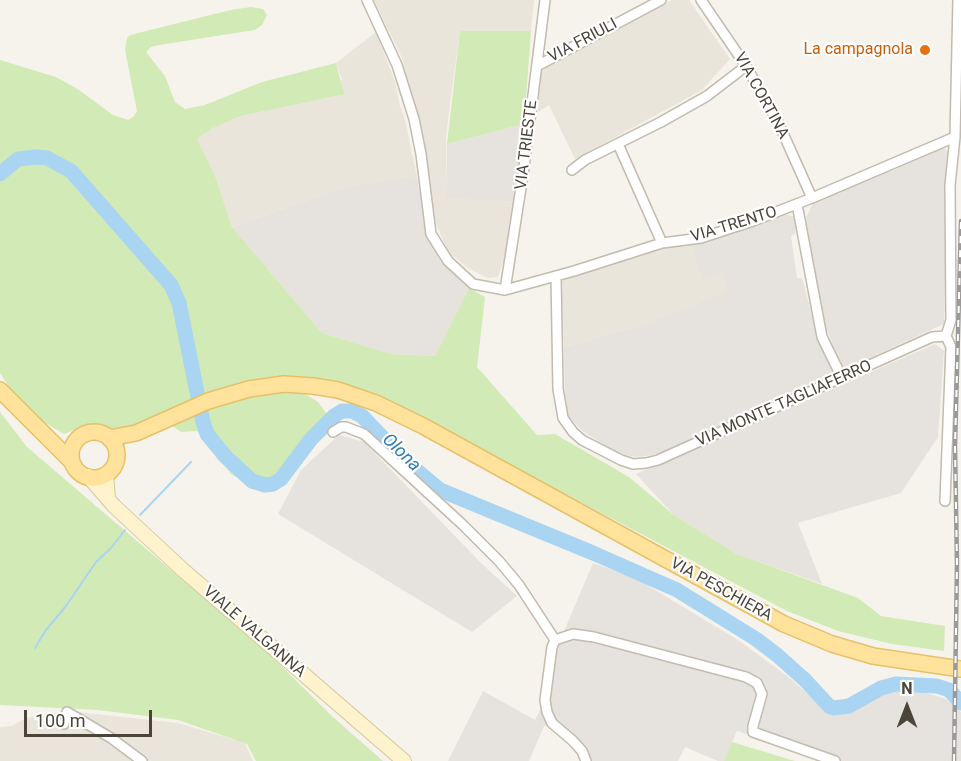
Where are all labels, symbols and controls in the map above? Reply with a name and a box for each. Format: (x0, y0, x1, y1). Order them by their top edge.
street label: VIA FRIULI (545, 15, 621, 67)
place label: La campagnola (803, 40, 913, 60)
marker: La campagnola (918, 43, 932, 57)
street label: VIA CORTINA (729, 50, 793, 142)
street label: VIA TRIESTE (512, 99, 542, 191)
street label: VIA TRENTO (689, 203, 779, 247)
street label: VIA MONTE TAGLIAFERRO (693, 357, 875, 451)
water label: Olona (377, 429, 425, 477)
street label: VIA PESCHIERA (667, 554, 775, 626)
street label: VIALE VALGANNA (199, 582, 309, 682)
north arrow (877, 677, 937, 737)
text: N (901, 679, 913, 698)
scale bar (27, 698, 154, 736)
text: 100 m (35, 710, 86, 731)

